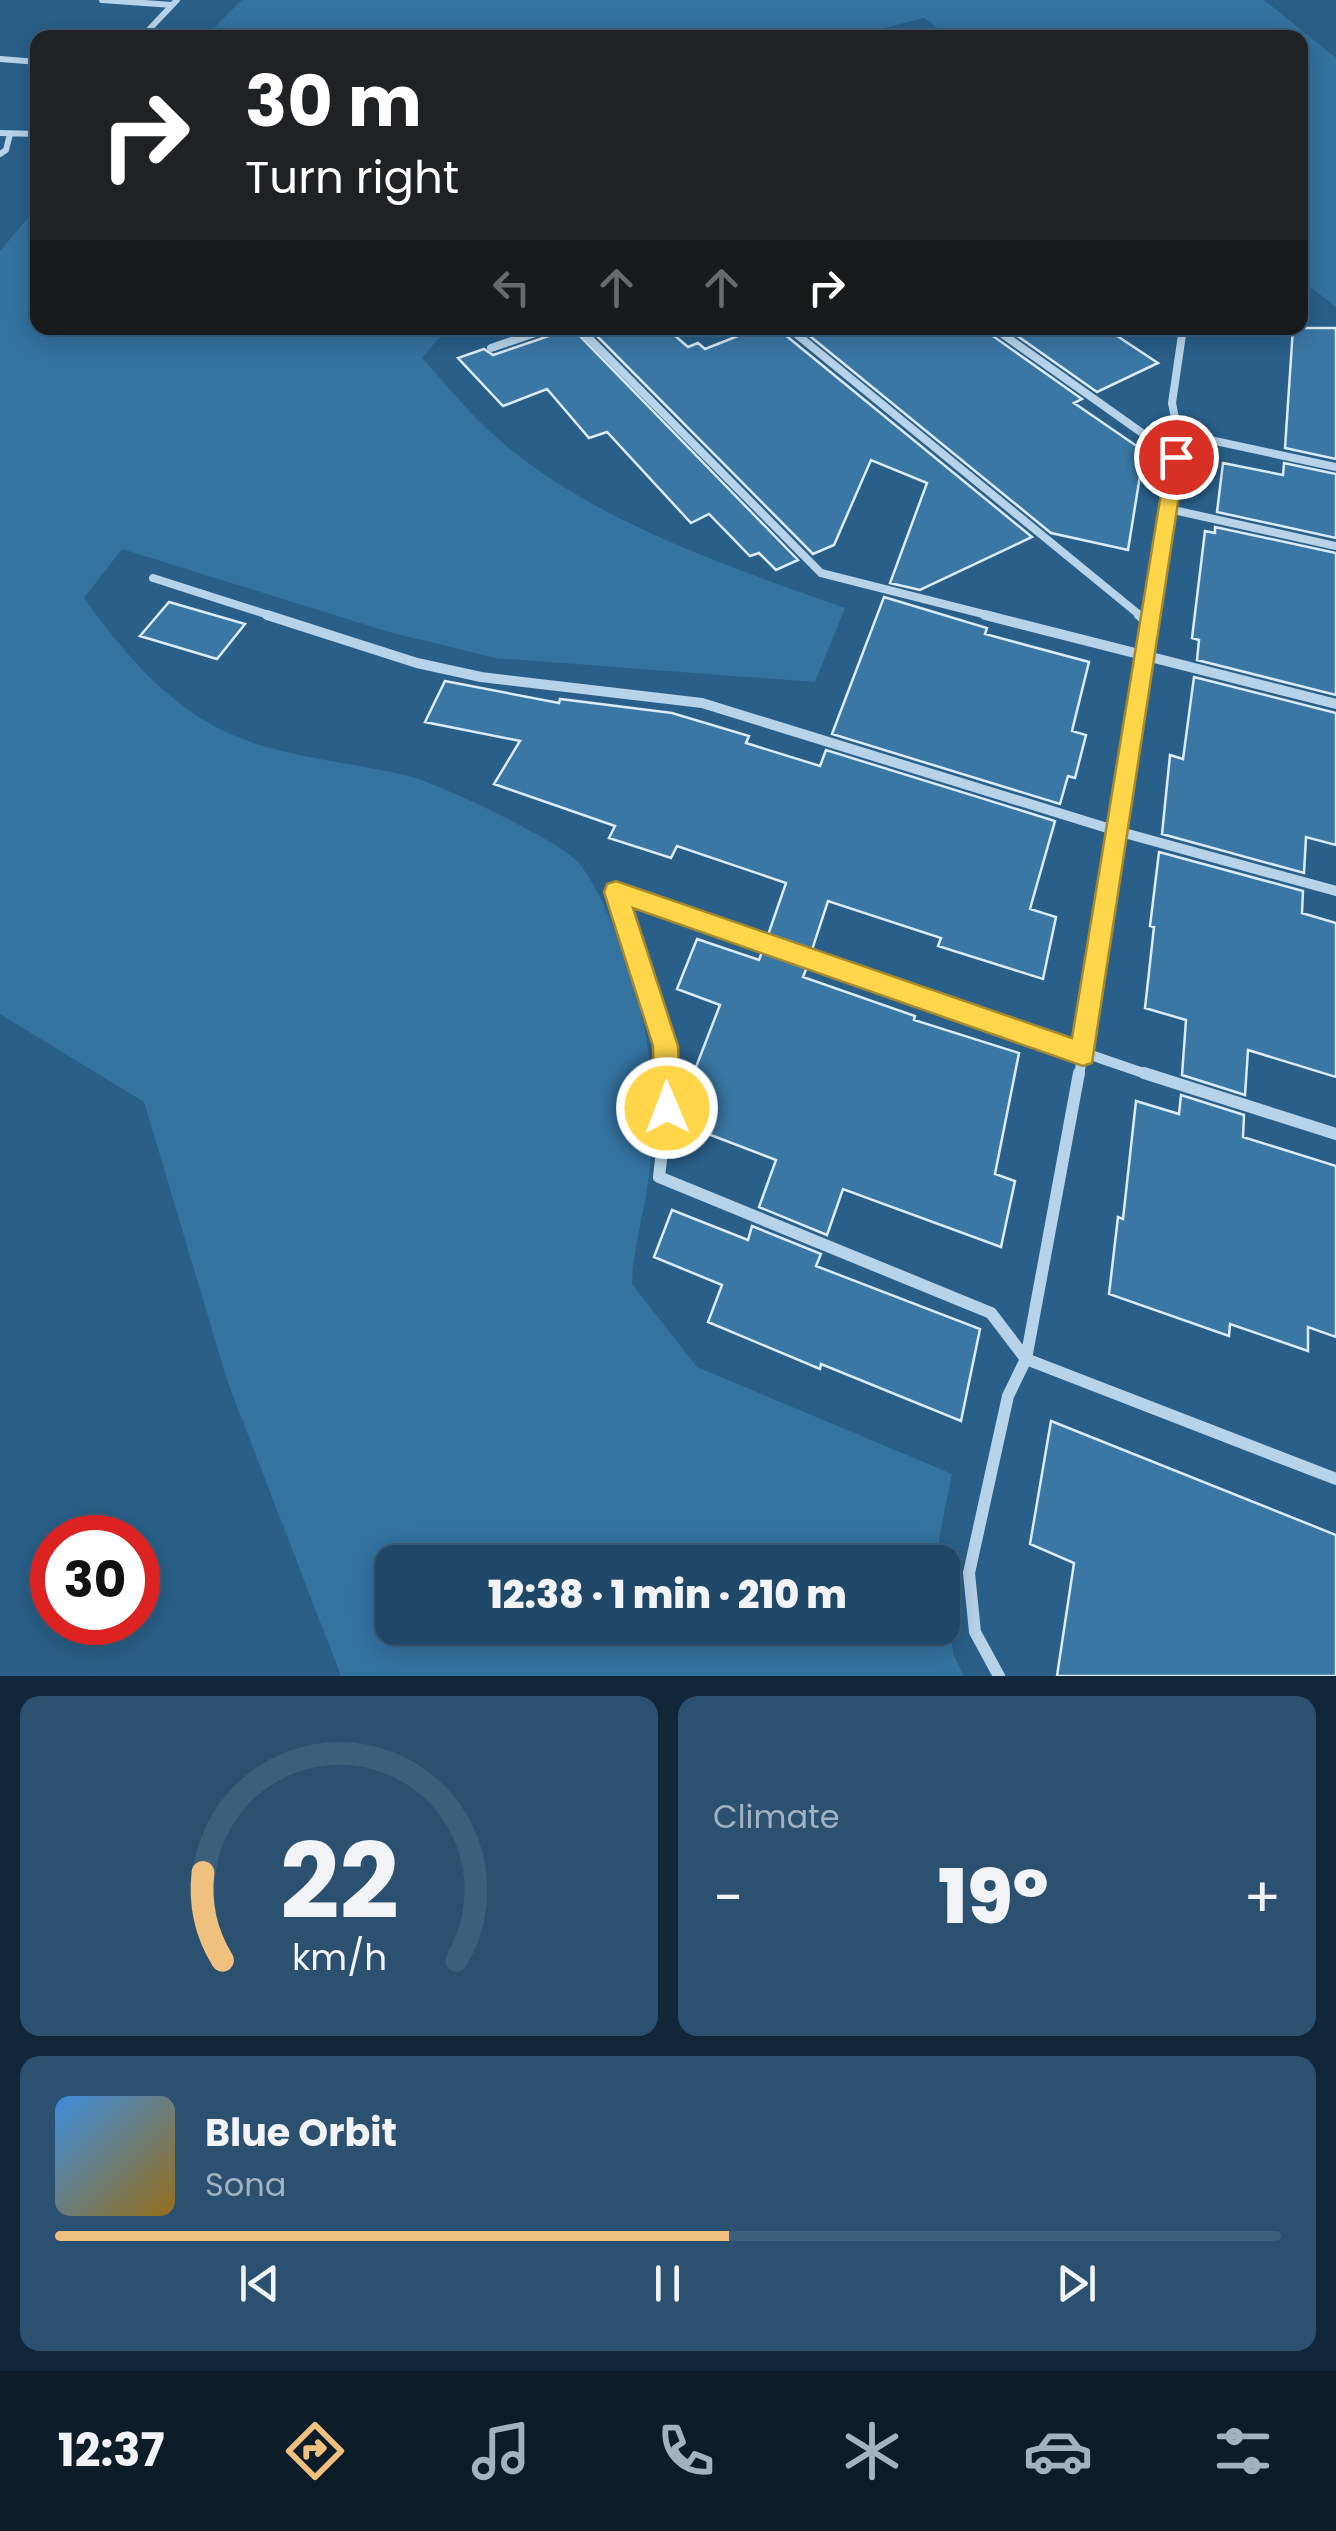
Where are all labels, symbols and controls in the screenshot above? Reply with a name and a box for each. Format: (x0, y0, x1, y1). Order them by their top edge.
text: 30 m (245, 52, 422, 151)
icon: right (80, 70, 210, 200)
text: Turn right (245, 146, 459, 209)
icon: left (484, 260, 539, 315)
icon: ahead (589, 260, 644, 315)
icon: ahead (694, 260, 749, 315)
icon: right (799, 260, 854, 315)
pin (1134, 415, 1219, 500)
icon: arrive (1149, 430, 1204, 485)
position arrow (615, 1056, 719, 1160)
speed limit sign: 30 (30, 1515, 160, 1645)
text: 12:38 · 1 min · 210 m (488, 1568, 847, 1621)
text: Climate (713, 1794, 840, 1839)
text: 22 (280, 1809, 398, 1954)
text: 19° (938, 1844, 1049, 1949)
text: − (713, 1859, 743, 1936)
text: + (1243, 1859, 1281, 1936)
text: km/h (291, 1932, 387, 1983)
text: Blue Orbit (205, 2106, 397, 2159)
text: Sona (205, 2162, 286, 2207)
icon: previous (232, 2256, 287, 2311)
icon: pause (640, 2256, 695, 2311)
icon: next (1049, 2256, 1104, 2311)
icon: directions (280, 2416, 350, 2486)
icon: music (466, 2416, 536, 2486)
icon: phone (651, 2416, 721, 2486)
icon: climate (837, 2416, 907, 2486)
icon: car (1023, 2416, 1093, 2486)
icon: filters (1208, 2416, 1278, 2486)
text: 12:37 (58, 2419, 165, 2482)

